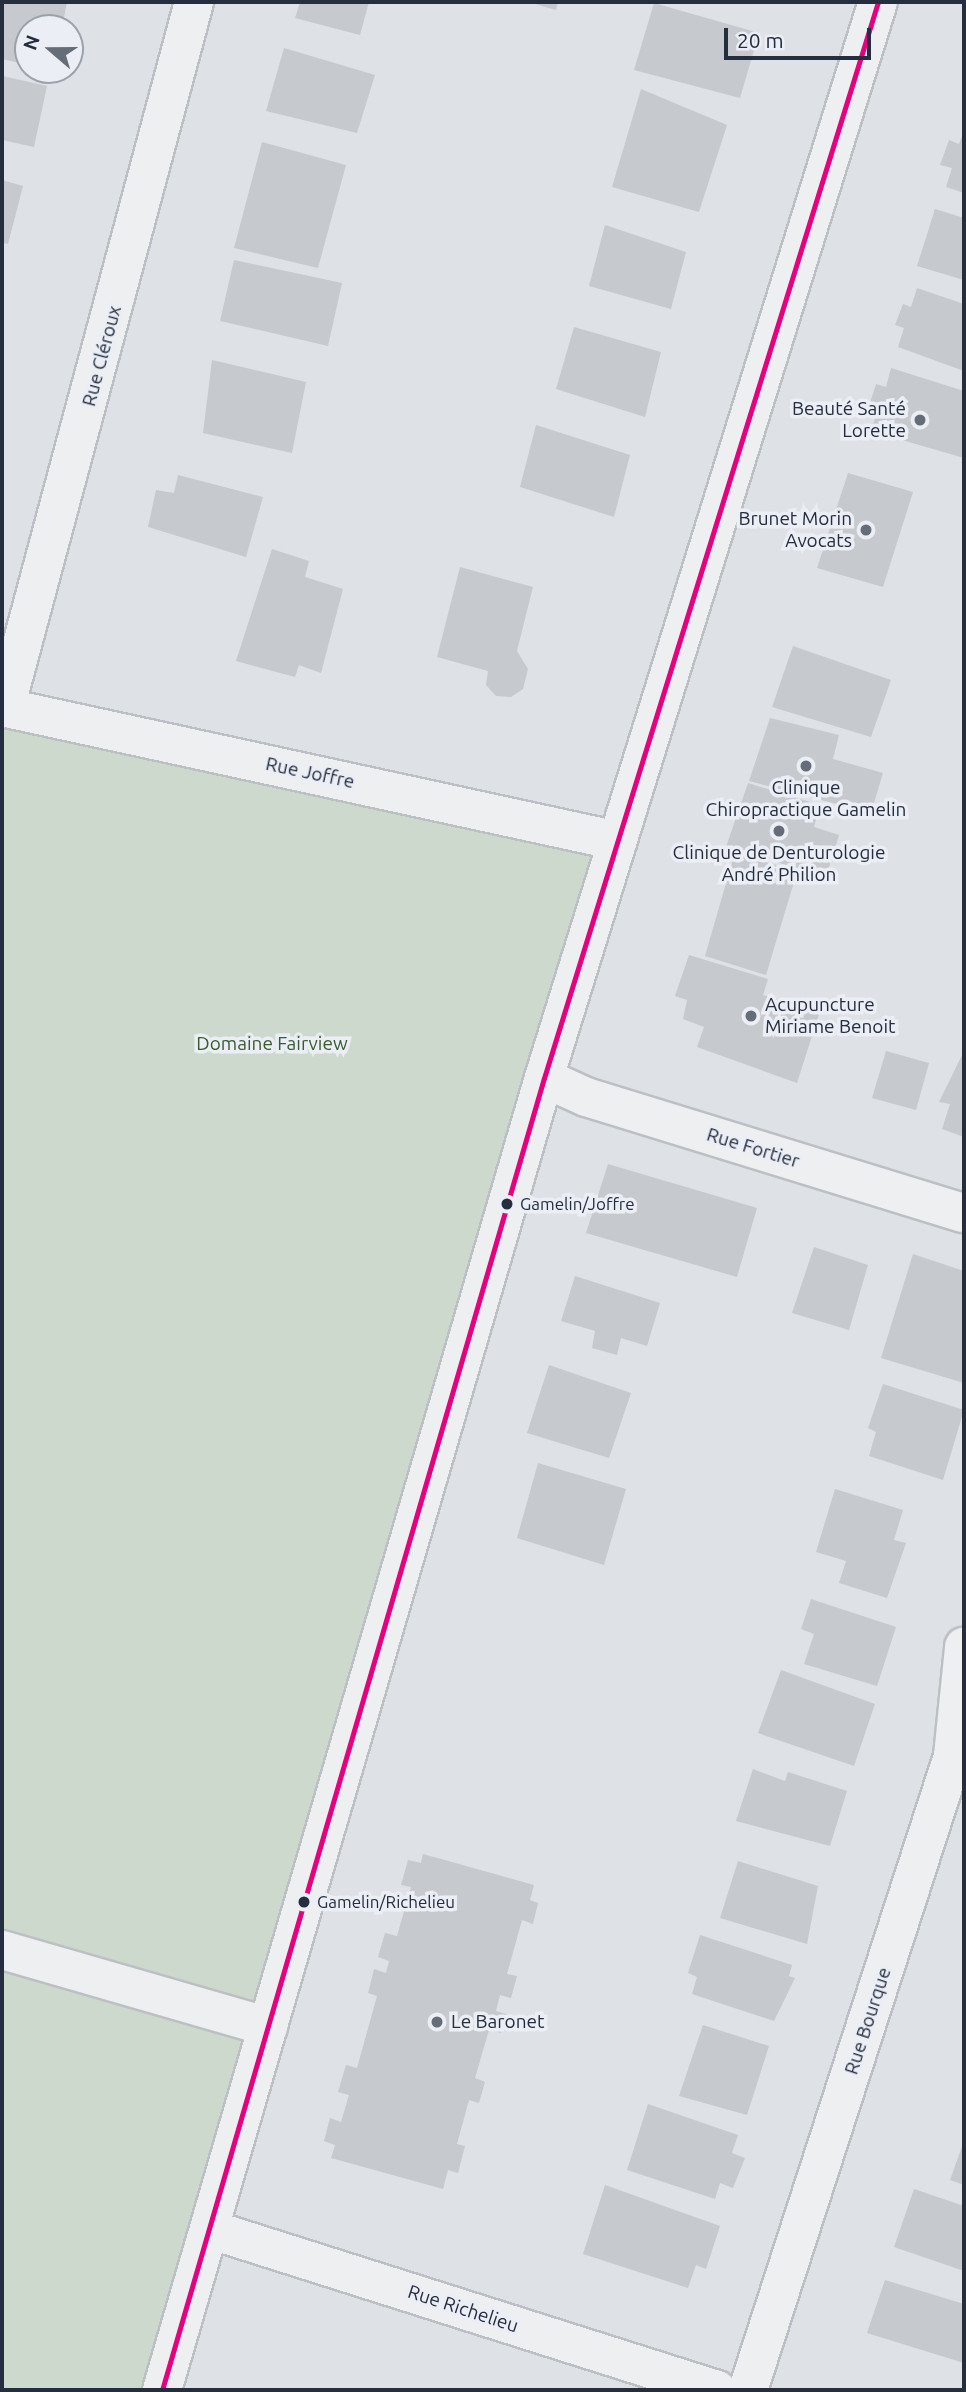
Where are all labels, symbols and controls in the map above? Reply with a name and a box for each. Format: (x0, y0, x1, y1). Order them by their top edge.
north arrow (14, 14, 84, 84)
scale bar (728, 14, 875, 58)
text: 20 m (737, 28, 784, 52)
text: N (18, 32, 44, 53)
street label: Rue Cléroux (78, 303, 126, 409)
place label: Beauté Santé Lorette (792, 398, 906, 442)
marker: Beauté Santé Lorette (912, 412, 928, 428)
place label: Brunet Morin Avocats (738, 508, 852, 552)
marker: Brunet Morin Avocats (858, 522, 874, 538)
street label: Rue Joffre (264, 752, 356, 794)
marker: Clinique Chiropractique Gamelin (798, 758, 814, 774)
place label: Clinique Chiropractique Gamelin (706, 777, 906, 821)
marker: Clinique de Denturologie André Philion (771, 823, 787, 839)
place label: Clinique de Denturologie André Philion (673, 842, 885, 886)
place label: Acupuncture Miriame Benoit (765, 994, 896, 1038)
marker: Acupuncture Miriame Benoit (743, 1008, 759, 1024)
park label: Domaine Fairview (196, 1033, 348, 1055)
street label: Rue Fortier (704, 1123, 802, 1173)
place label: Gamelin/Joffre (520, 1194, 635, 1214)
marker: Gamelin/Joffre (500, 1197, 514, 1211)
place label: Gamelin/Richelieu (317, 1892, 455, 1912)
marker: Gamelin/Richelieu (297, 1895, 311, 1909)
street label: Rue Bourque (840, 1965, 896, 2077)
place label: Le Baronet (451, 2011, 544, 2033)
marker: Le Baronet (429, 2014, 445, 2030)
street label: Rue Richelieu (405, 2280, 521, 2338)

